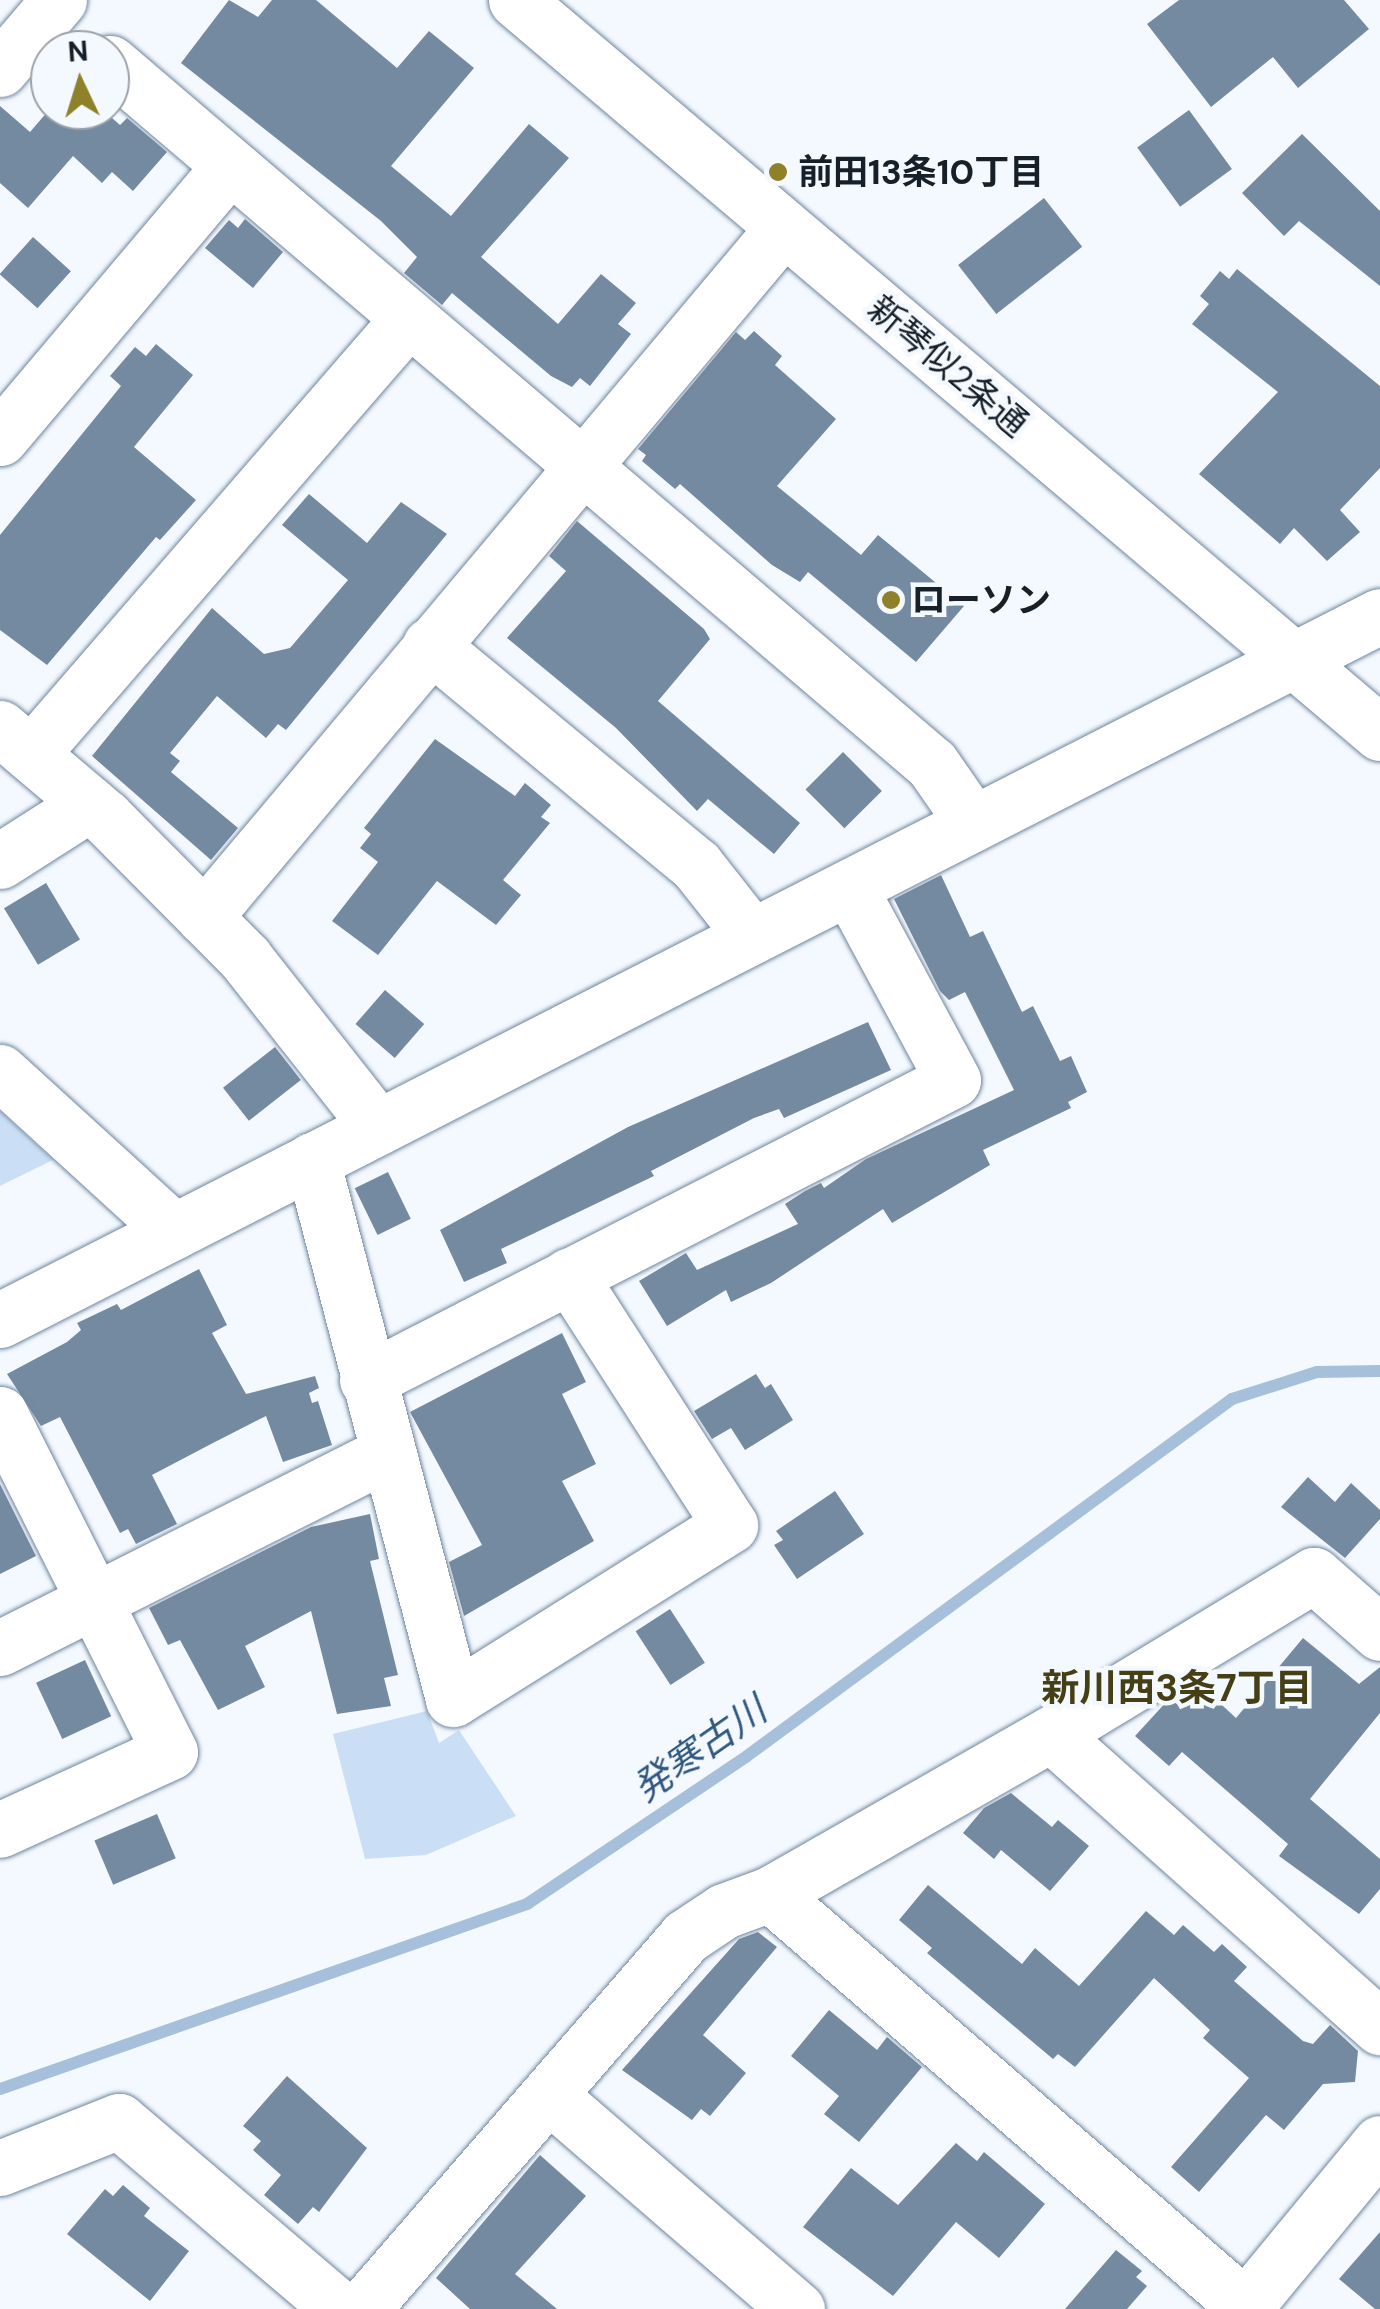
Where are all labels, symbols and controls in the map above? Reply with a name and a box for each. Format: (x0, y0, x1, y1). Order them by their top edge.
north arrow (30, 30, 130, 130)
text: N (67, 32, 89, 71)
place label: 前田13条10丁目 (798, 151, 1044, 193)
marker: 前田13条10丁目 (767, 161, 789, 183)
street label: 新琴似2条通 (860, 287, 1036, 445)
place label: ローソン (911, 579, 1051, 621)
marker: ローソン (880, 589, 902, 611)
district label: 新川西3条7丁目 (1041, 1666, 1313, 1712)
water label: 発寒古川 (625, 1688, 775, 1812)

